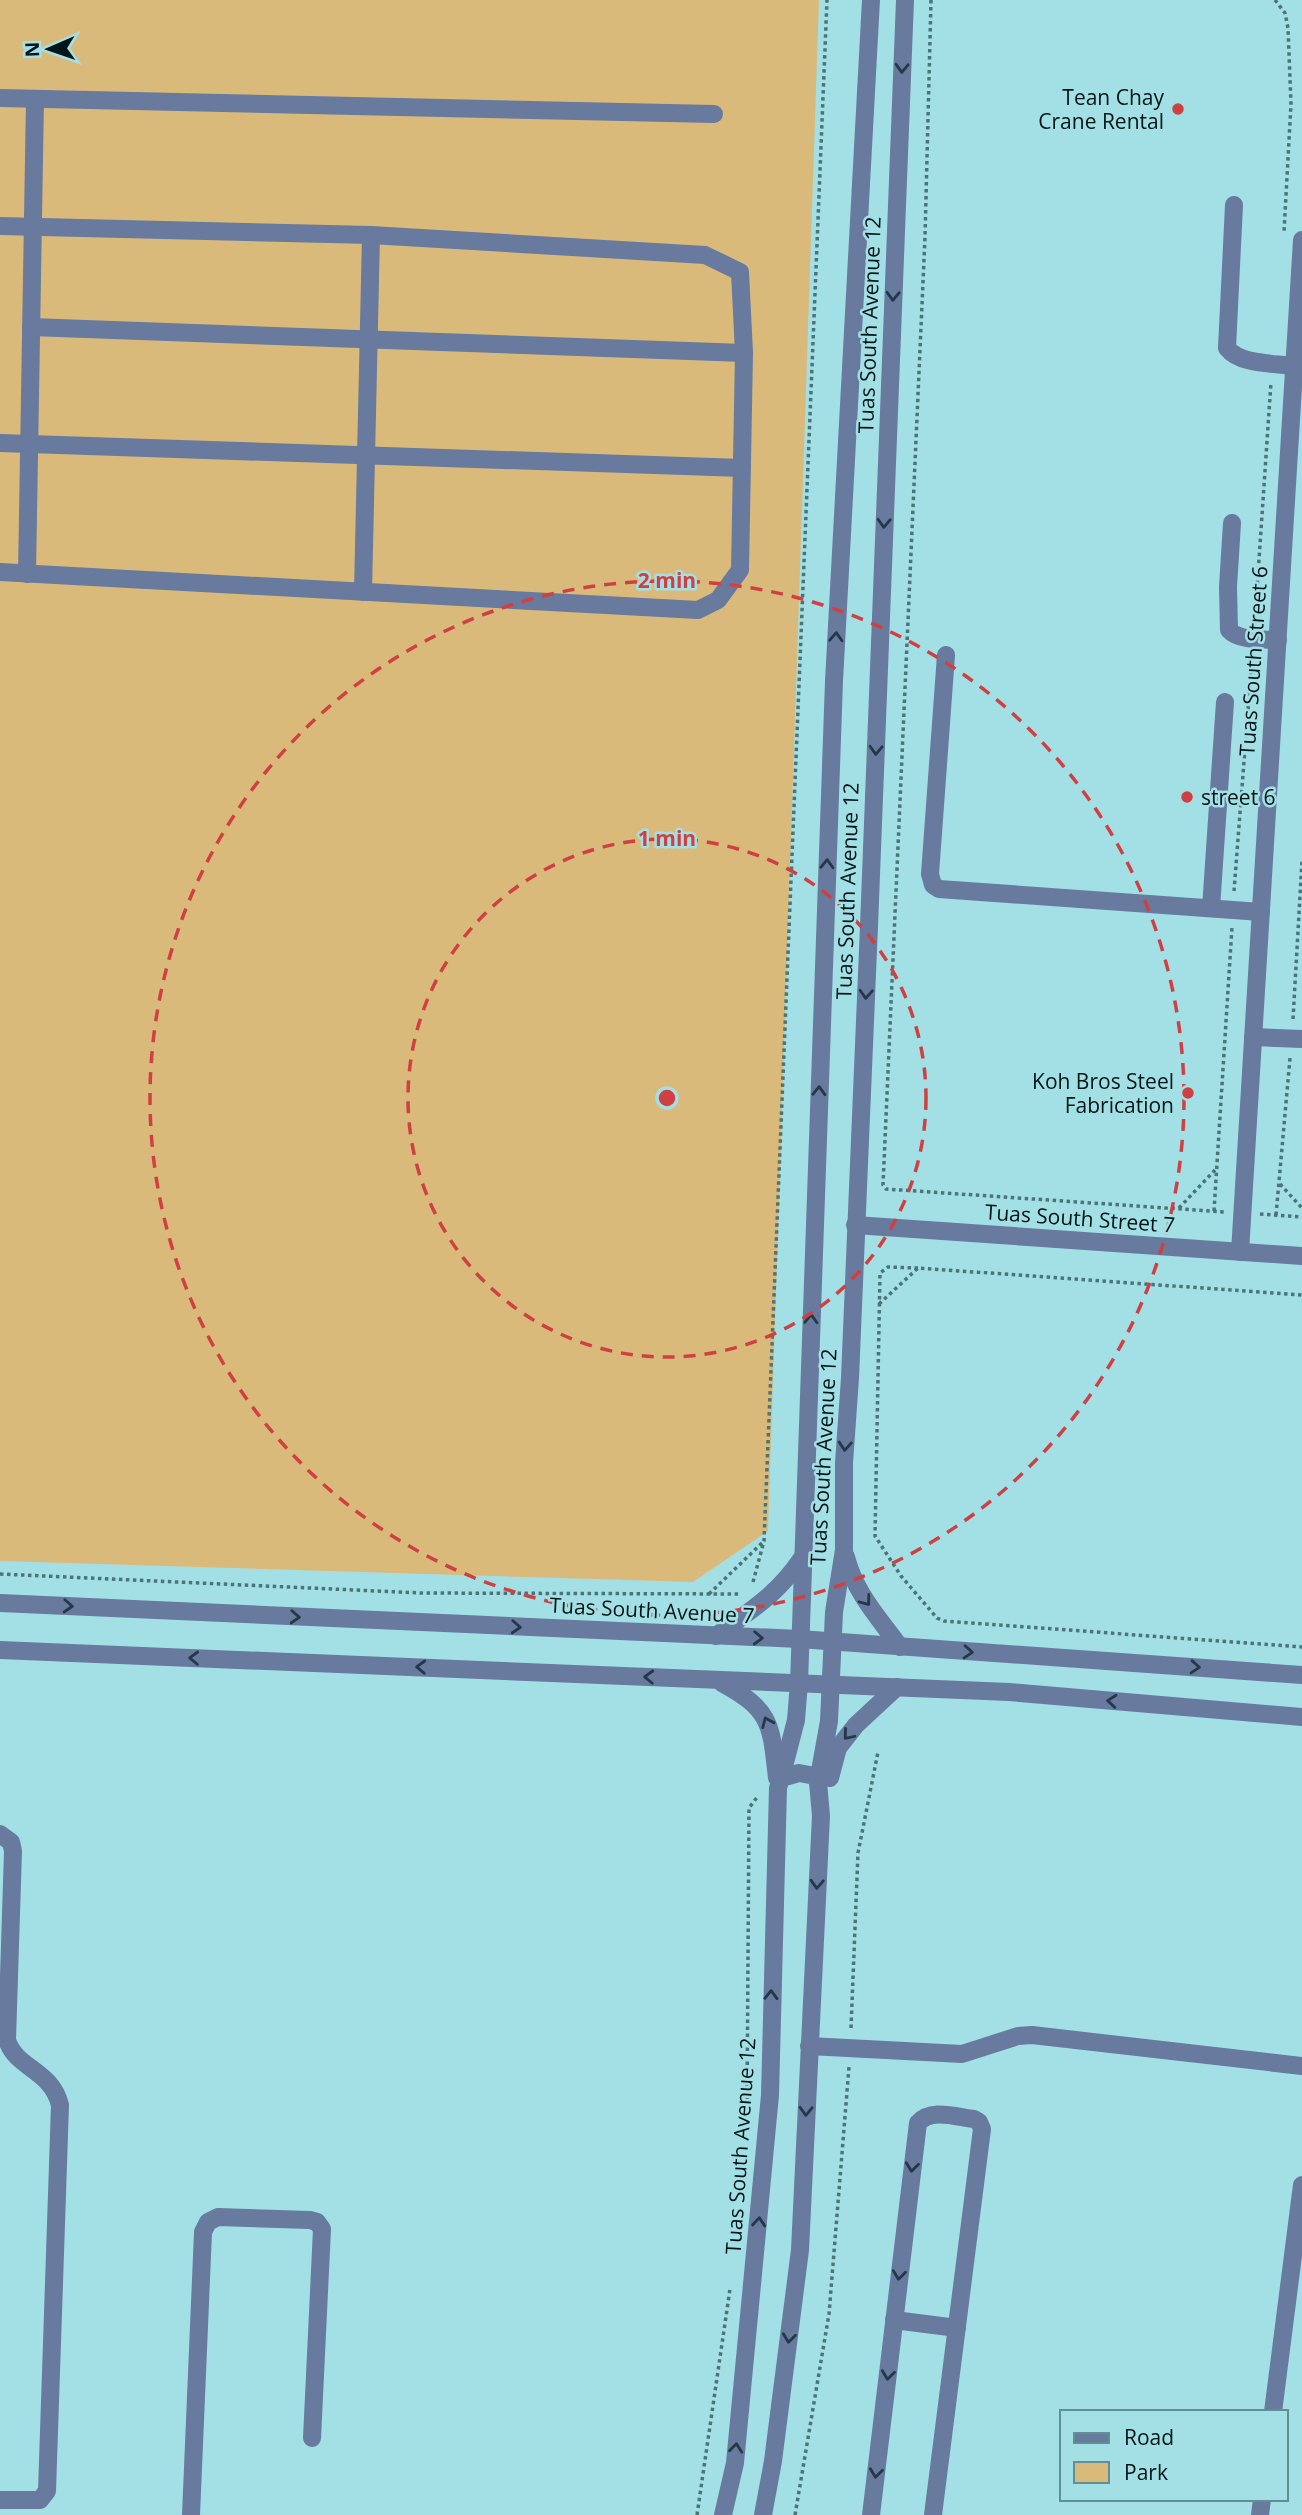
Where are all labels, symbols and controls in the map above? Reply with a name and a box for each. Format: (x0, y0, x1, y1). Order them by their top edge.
north arrow (14, 14, 84, 84)
text: N (19, 41, 45, 58)
one-way arrow (894, 63, 909, 74)
place label: Tean Chay Crane Rental (1038, 83, 1164, 135)
marker: Tean Chay Crane Rental (1170, 101, 1186, 117)
street label: Tuas South Avenue 12 (851, 216, 887, 434)
one-way arrow (886, 290, 901, 301)
one-way arrow (877, 518, 892, 529)
street label: Tuas South Street 6 (1232, 565, 1274, 757)
text: 2 min (638, 566, 696, 594)
one-way arrow (829, 631, 844, 642)
one-way arrow (868, 745, 883, 756)
street label: Tuas South Avenue 12 (829, 782, 865, 1000)
place label: street 6 (1201, 783, 1276, 811)
marker: street 6 (1179, 789, 1195, 805)
text: 1 min (638, 824, 696, 852)
one-way arrow (820, 858, 835, 869)
one-way arrow (858, 989, 873, 1000)
place label: Koh Bros Steel Fabrication (1032, 1067, 1174, 1119)
marker: Koh Bros Steel Fabrication (1180, 1085, 1196, 1101)
centre of rings (655, 1086, 679, 1110)
one-way arrow (812, 1086, 827, 1097)
street label: Tuas South Street 7 (984, 1197, 1176, 1239)
one-way arrow (803, 1313, 819, 1324)
street label: Tuas South Avenue 12 (803, 1348, 843, 1566)
one-way arrow (838, 1441, 853, 1452)
street label: Tuas South Avenue 7 (549, 1591, 755, 1629)
one-way arrow (858, 1594, 871, 1606)
one-way arrow (63, 1599, 74, 1614)
one-way arrow (290, 1609, 301, 1624)
one-way arrow (511, 1619, 522, 1634)
one-way arrow (752, 1630, 763, 1645)
one-way arrow (963, 1644, 974, 1659)
one-way arrow (188, 1650, 199, 1665)
one-way arrow (416, 1660, 427, 1675)
one-way arrow (1190, 1660, 1201, 1675)
one-way arrow (643, 1670, 654, 1685)
one-way arrow (1106, 1694, 1117, 1709)
one-way arrow (761, 1717, 775, 1729)
one-way arrow (844, 1727, 856, 1740)
one-way arrow (810, 1879, 825, 1890)
one-way arrow (763, 1989, 779, 1999)
street label: Tuas South Avenue 12 (718, 2037, 762, 2255)
one-way arrow (798, 2106, 813, 2117)
one-way arrow (905, 2161, 920, 2173)
one-way arrow (751, 2216, 766, 2227)
one-way arrow (892, 2269, 907, 2280)
one-way arrow (781, 2332, 796, 2344)
one-way arrow (880, 2369, 895, 2381)
legend (1060, 2410, 1288, 2501)
text: Road (1124, 2423, 1174, 2451)
one-way arrow (728, 2442, 743, 2453)
text: Park (1124, 2458, 1168, 2486)
one-way arrow (869, 2468, 884, 2479)

